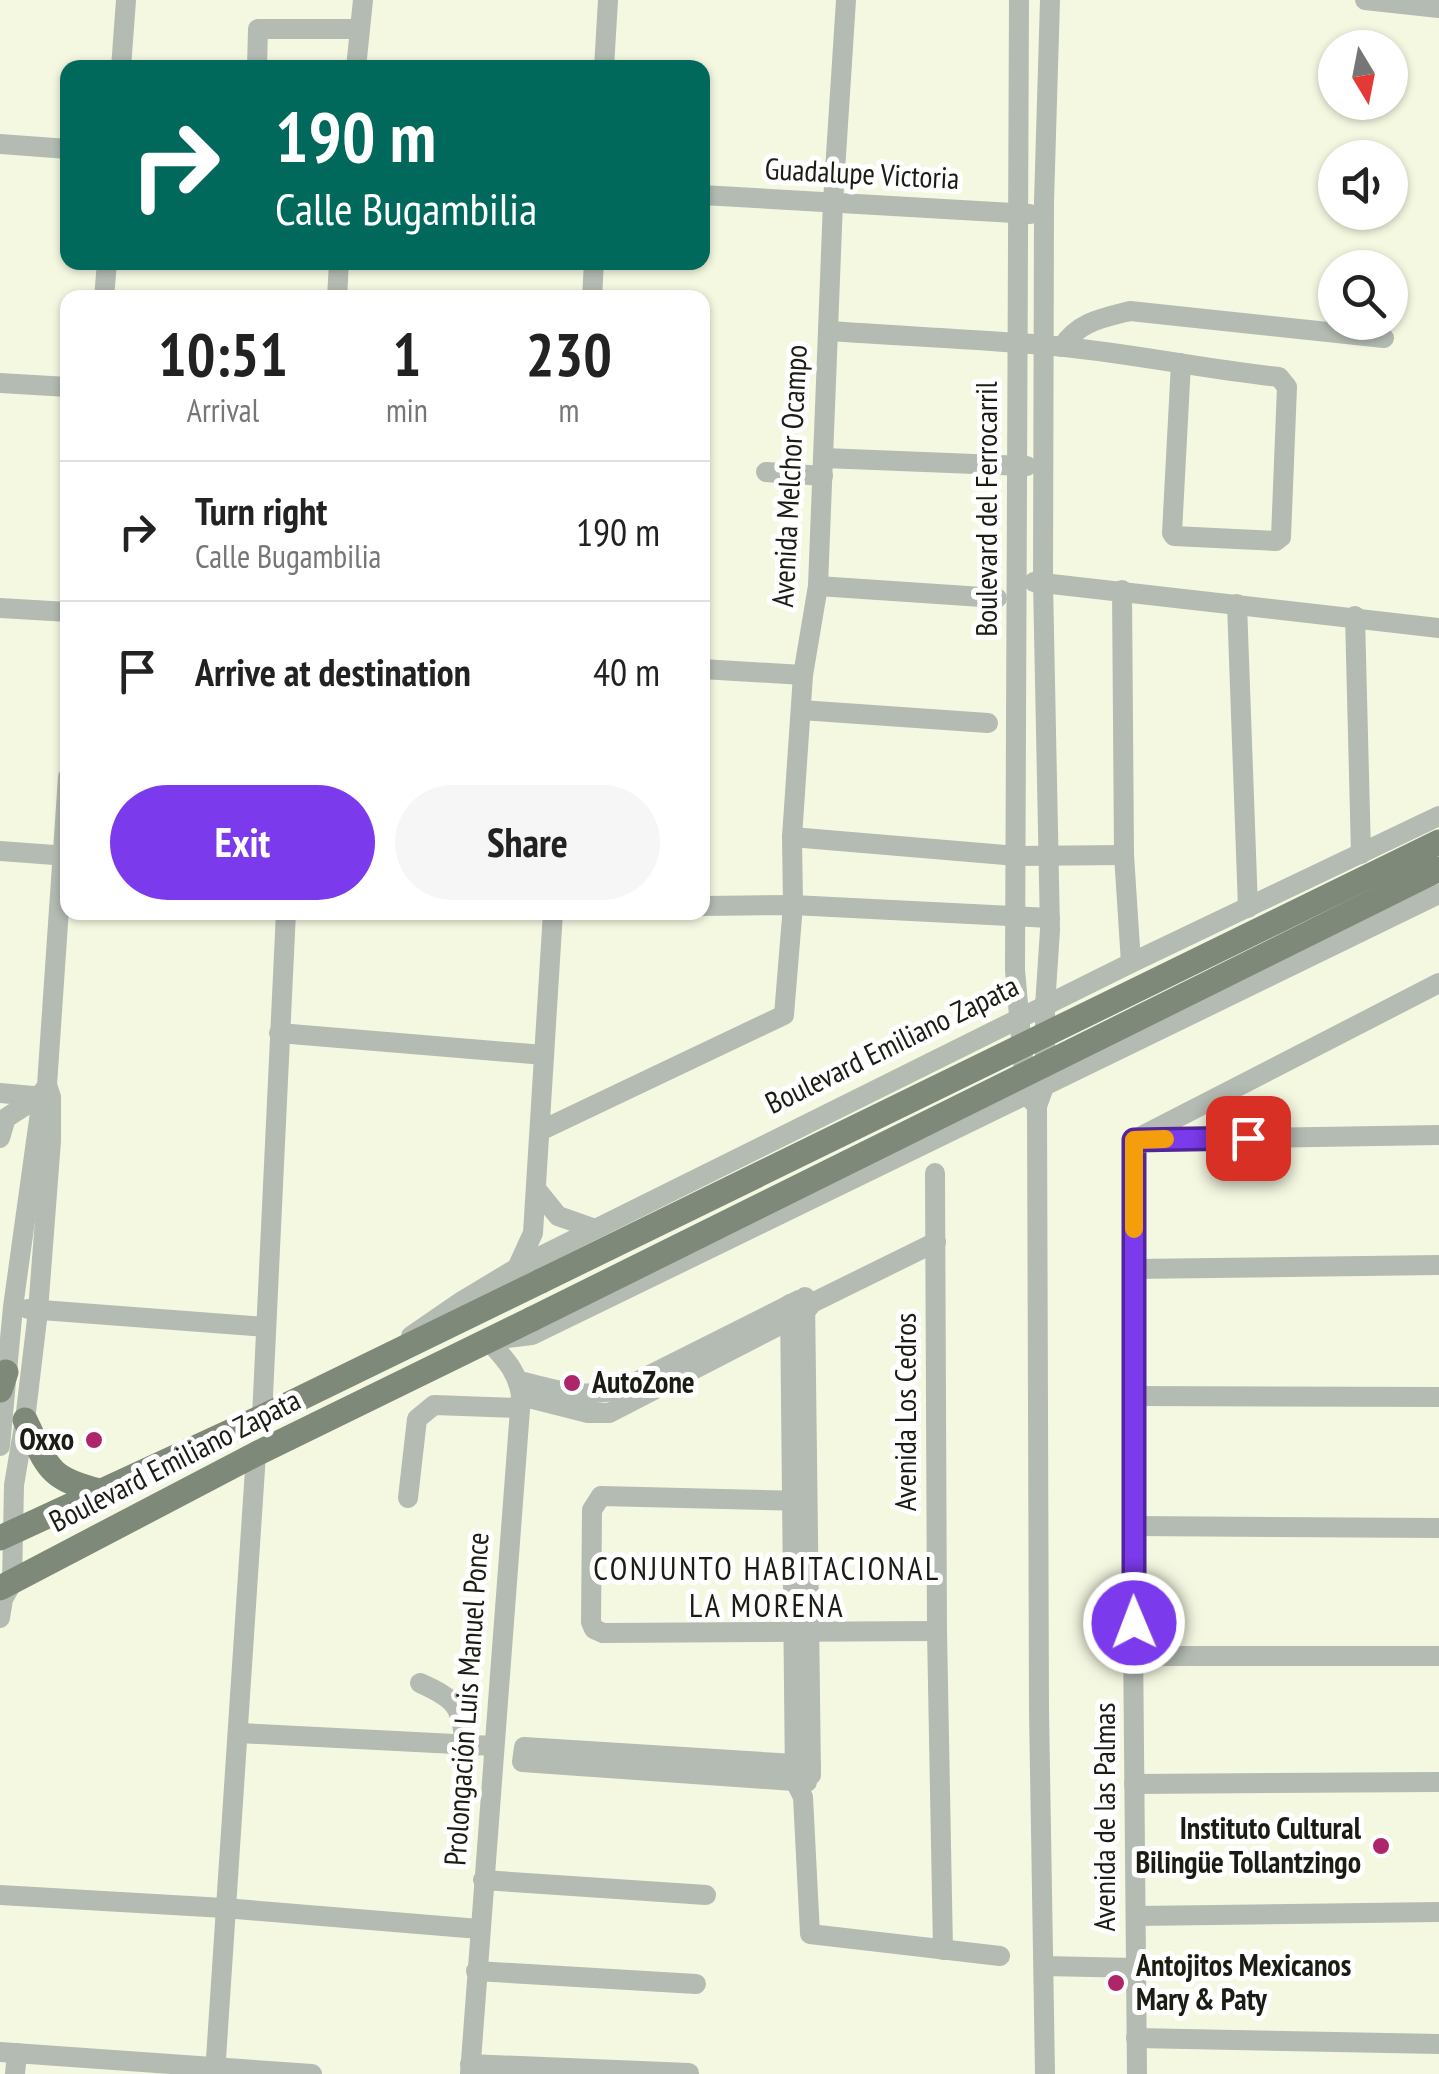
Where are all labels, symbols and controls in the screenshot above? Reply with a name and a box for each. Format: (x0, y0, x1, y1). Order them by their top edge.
north arrow (1318, 30, 1408, 120)
map controls (1318, 30, 1408, 340)
text: 190 m (275, 91, 436, 181)
icon: right (110, 100, 240, 230)
button: sound (1318, 140, 1408, 230)
street label: Guadalupe Victoria (764, 148, 960, 197)
text: Calle Bugambilia (275, 179, 537, 237)
button: search (1318, 250, 1408, 340)
text: 10:51 (158, 315, 288, 393)
text: 1 (393, 315, 421, 393)
text: 230 (526, 315, 612, 393)
street label: Avenida Melchor Ocampo (762, 344, 815, 608)
street label: Boulevard del Ferrocarril (966, 381, 1005, 637)
text: Arrival (187, 389, 259, 431)
text: min (386, 389, 428, 431)
text: m (558, 389, 579, 431)
text: Turn right (195, 486, 327, 535)
icon: right (110, 504, 165, 559)
text: 190 m (576, 507, 660, 556)
text: Calle Bugambilia (195, 535, 381, 577)
icon: arrive (110, 644, 165, 699)
text: Arrive at destination (195, 647, 471, 696)
text: 40 m (593, 647, 660, 696)
button: Exit (110, 785, 375, 900)
button: Share (395, 785, 660, 900)
street label: Boulevard Emiliano Zapata (758, 965, 1024, 1122)
pin (1206, 1096, 1291, 1181)
icon: arrive (1221, 1111, 1276, 1166)
street label: Avenida Los Cedros (885, 1313, 924, 1511)
place label: AutoZone (591, 1362, 695, 1401)
marker: AutoZone (561, 1372, 583, 1394)
street label: Boulevard Emiliano Zapata (42, 1379, 306, 1540)
place label: Oxxo (19, 1419, 74, 1458)
marker: Oxxo (83, 1429, 105, 1451)
street label: Prolongación Luis Manuel Ponce (434, 1531, 497, 1867)
district label: CONJUNTO HABITACIONAL LA MORENA (593, 1547, 941, 1626)
position arrow (1082, 1571, 1186, 1675)
street label: Avenida de las Palmas (1084, 1703, 1123, 1931)
place label: Instituto Cultural Bilingüe Tollantzingo (1135, 1808, 1362, 1881)
marker: Instituto Cultural Bilingüe Tollantzingo (1370, 1835, 1392, 1857)
place label: Antojitos Mexicanos Mary & Paty (1135, 1945, 1351, 2018)
marker: Antojitos Mexicanos Mary & Paty (1105, 1972, 1127, 1994)

